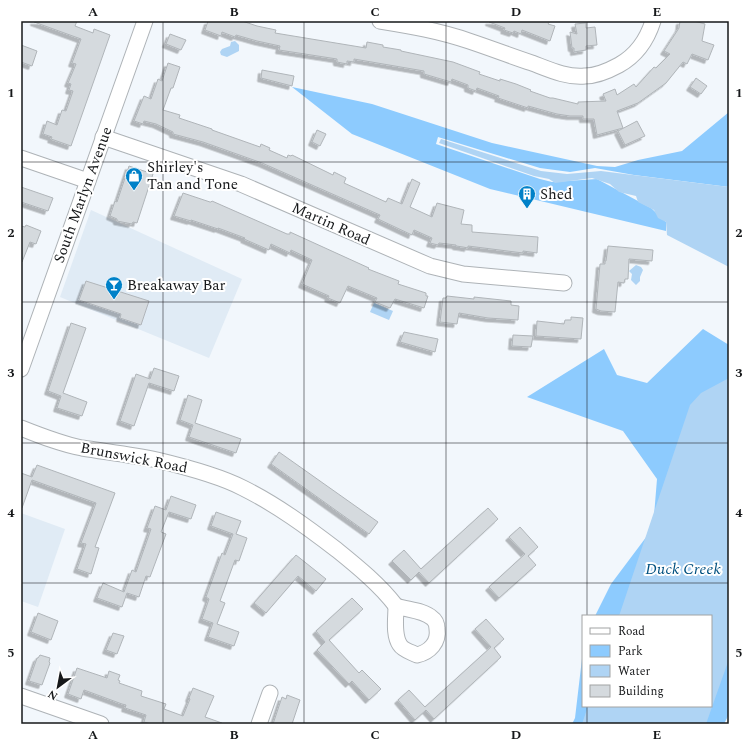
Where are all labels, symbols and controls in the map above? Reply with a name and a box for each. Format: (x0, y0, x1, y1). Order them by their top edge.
text: A (88, 2, 98, 22)
text: B (229, 2, 239, 22)
text: C (370, 2, 380, 22)
text: D (511, 2, 521, 22)
text: E (653, 2, 662, 22)
text: 1 (7, 83, 15, 103)
text: 1 (735, 83, 743, 103)
street label: South Marlyn Avenue (48, 123, 118, 267)
place label: Shirley's Tan and Tone (147, 156, 238, 196)
shop icon: Shirley's Tan and Tone (124, 166, 144, 191)
place label: Shed (540, 183, 572, 206)
building icon: Shed (517, 184, 537, 209)
street label: Martin Road (288, 196, 374, 252)
text: 2 (7, 223, 15, 243)
text: 2 (735, 223, 743, 243)
place label: Breakaway Bar (127, 274, 226, 297)
bar icon: Breakaway Bar (104, 275, 124, 300)
text: 3 (7, 363, 15, 383)
text: 3 (735, 363, 743, 383)
street label: Brunswick Road (79, 436, 189, 480)
text: 4 (7, 503, 15, 523)
text: 4 (735, 503, 743, 523)
water label: Duck Creek (645, 557, 721, 581)
legend (582, 615, 712, 707)
text: Road (618, 622, 645, 641)
text: Park (618, 642, 643, 661)
text: 5 (7, 643, 15, 663)
text: 5 (735, 643, 743, 663)
text: Water (618, 662, 650, 681)
north arrow (38, 667, 78, 707)
text: Building (618, 682, 664, 701)
text: N (45, 685, 61, 705)
text: A (88, 725, 98, 745)
text: B (229, 725, 239, 745)
text: C (370, 725, 380, 745)
text: D (511, 725, 521, 745)
text: E (653, 725, 662, 745)

